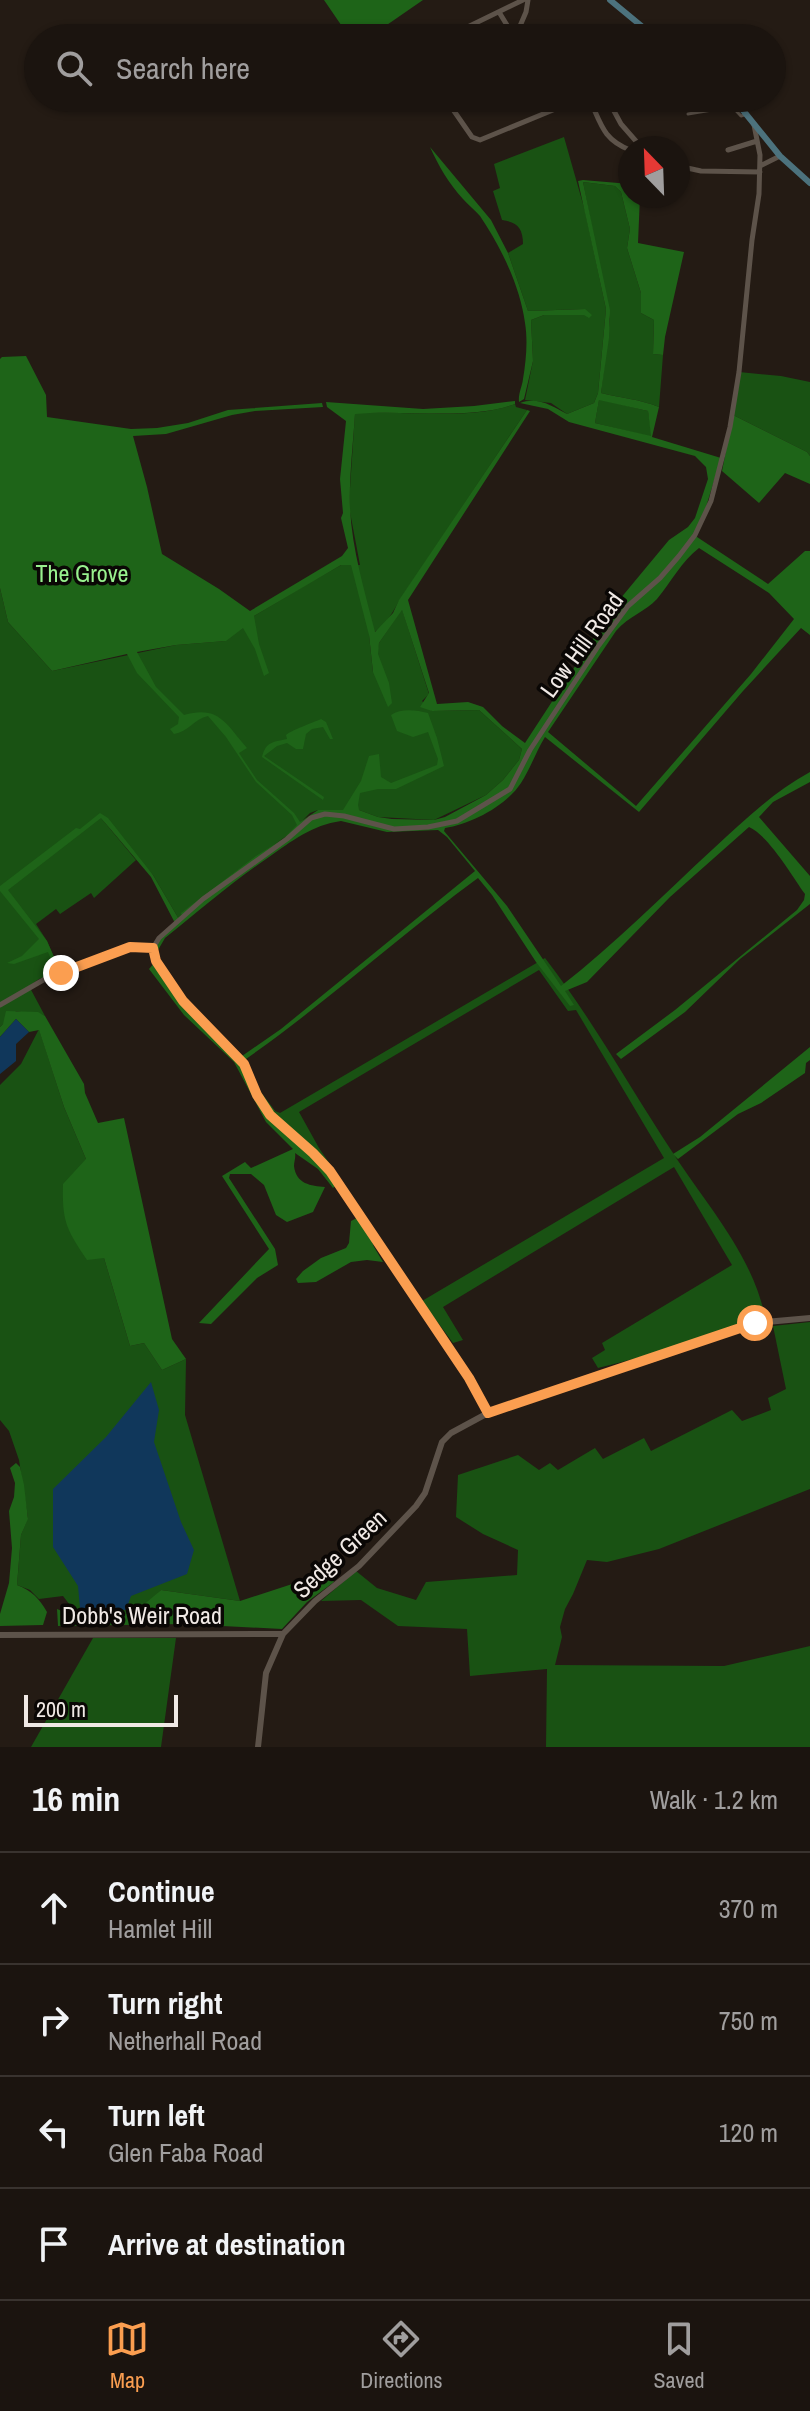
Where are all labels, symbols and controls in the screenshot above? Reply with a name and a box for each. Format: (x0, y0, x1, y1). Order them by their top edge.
search box (24, 24, 786, 112)
icon: search (52, 46, 96, 90)
text: Search here (116, 48, 250, 88)
north arrow (618, 136, 690, 208)
park label: The Grove (36, 557, 128, 589)
street label: Low Hill Road (532, 585, 630, 703)
route end (43, 955, 79, 991)
route start (737, 1305, 773, 1341)
street label: Sedge Green (286, 1502, 393, 1605)
street label: Dobb's Weir Road (62, 1599, 222, 1631)
scale bar (24, 1691, 178, 1727)
text: 200 m (36, 1694, 86, 1724)
text: 16 min (32, 1776, 120, 1822)
text: Walk · 1.2 km (650, 1782, 778, 1817)
text: Continue (108, 1871, 215, 1911)
icon: ahead (32, 1886, 76, 1930)
text: 370 m (719, 1891, 778, 1926)
text: Hamlet Hill (108, 1911, 212, 1946)
text: Turn right (108, 1983, 222, 2023)
icon: right (32, 1998, 76, 2042)
text: 750 m (719, 2003, 778, 2038)
text: Netherhall Road (108, 2023, 262, 2058)
text: Turn left (108, 2095, 205, 2135)
icon: left (32, 2110, 76, 2154)
text: 120 m (719, 2115, 778, 2150)
text: Glen Faba Road (108, 2135, 263, 2170)
icon: arrive (32, 2222, 76, 2266)
text: Arrive at destination (108, 2224, 346, 2264)
tab: Map (105, 2317, 149, 2395)
tab: Directions (360, 2317, 443, 2395)
tab: Saved (653, 2317, 705, 2395)

